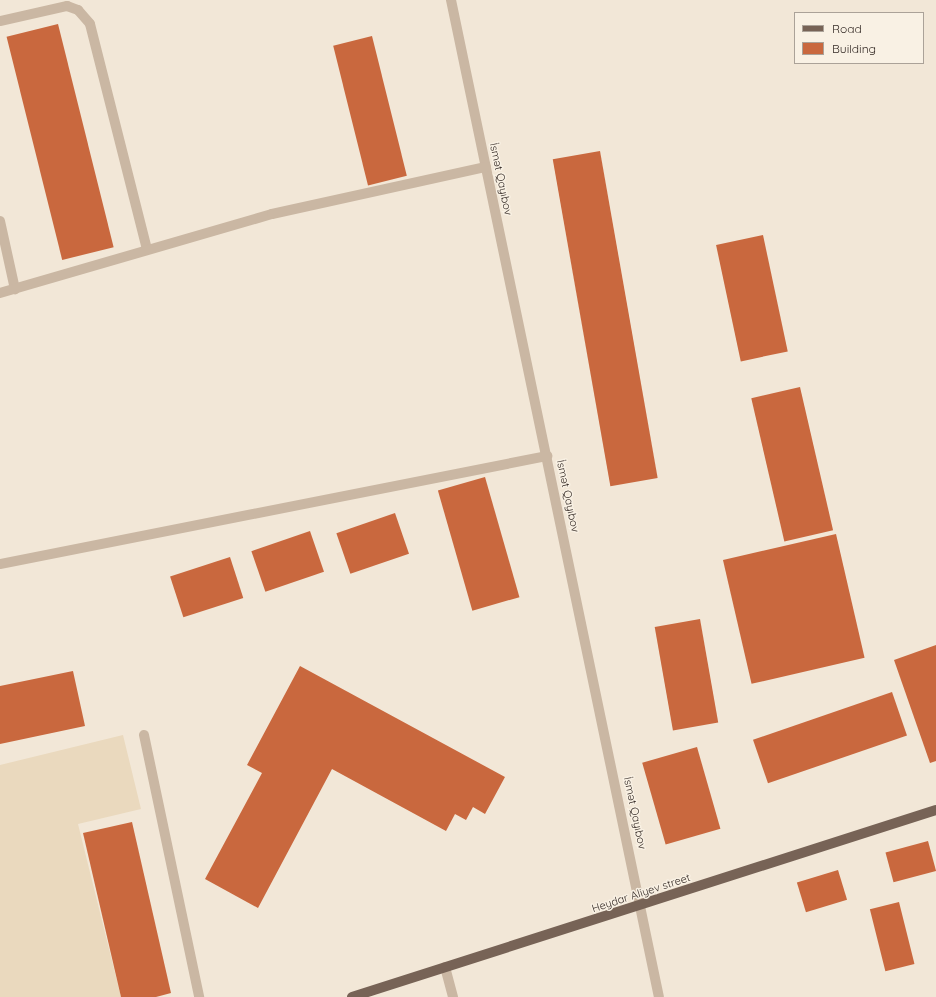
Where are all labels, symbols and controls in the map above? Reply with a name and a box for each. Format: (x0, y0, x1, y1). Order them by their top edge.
legend (794, 12, 924, 64)
text: Road (832, 21, 862, 36)
text: Building (832, 41, 876, 56)
street label: İsmət Qayıbov (487, 142, 515, 216)
street label: İsmət Qayıbov (554, 459, 582, 533)
street label: İsmət Qayıbov (621, 776, 649, 850)
street label: Heydar Aliyev street (590, 871, 692, 915)

